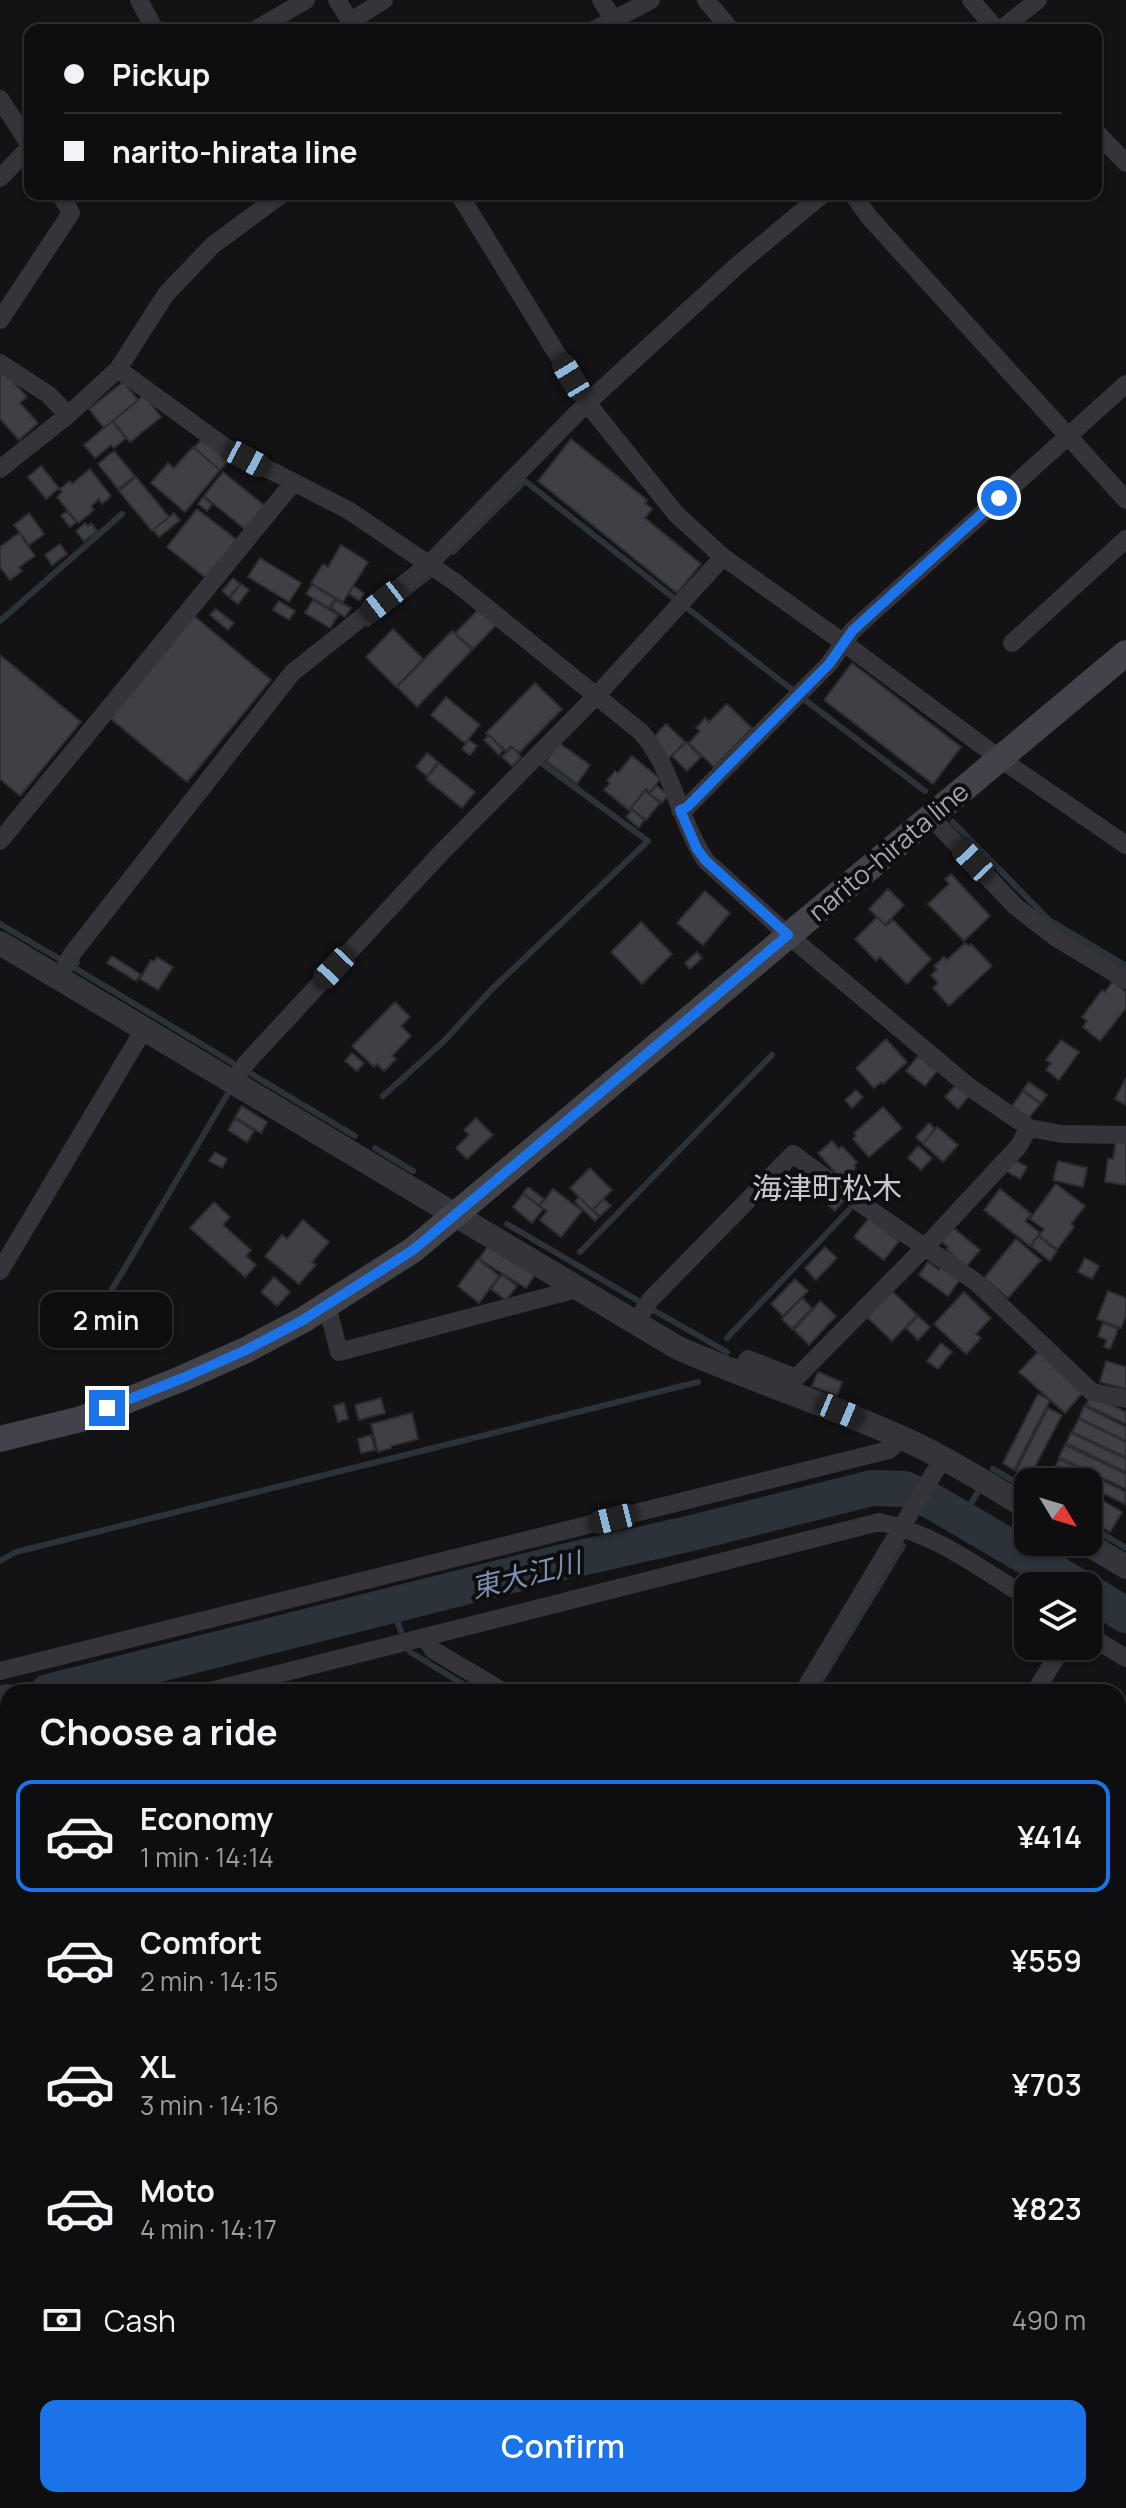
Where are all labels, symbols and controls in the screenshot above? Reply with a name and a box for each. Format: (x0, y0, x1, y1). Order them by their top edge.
text: Pickup (112, 54, 210, 95)
text: narito-hirata line (112, 131, 357, 172)
car (548, 350, 594, 404)
car (220, 437, 274, 481)
route start (981, 480, 1017, 516)
car (357, 577, 409, 625)
street label: narito-hirata line (800, 773, 976, 929)
car (948, 835, 998, 887)
car (309, 942, 359, 994)
district label: 海津町松木 (752, 1167, 902, 1208)
callout: 2 min (41, 1292, 173, 1348)
text: 2 min (73, 1302, 139, 1338)
route end (89, 1390, 125, 1426)
car (813, 1391, 867, 1431)
north arrow (1014, 1468, 1102, 1556)
map controls (1014, 1468, 1102, 1660)
car (587, 1502, 639, 1536)
water label: 東大江川 (467, 1541, 588, 1606)
button: layers (1014, 1572, 1102, 1660)
text: Choose a ride (40, 1707, 278, 1756)
text: Economy (140, 1798, 273, 1839)
icon: car (44, 1800, 116, 1872)
text: ¥414 (1017, 1816, 1082, 1857)
text: 1 min · 14:14 (140, 1839, 274, 1875)
text: Comfort (140, 1922, 262, 1963)
icon: car (44, 1924, 116, 1996)
text: ¥559 (1011, 1940, 1082, 1981)
text: 2 min · 14:15 (140, 1963, 278, 1999)
text: XL (140, 2046, 176, 2087)
icon: car (44, 2048, 116, 2120)
text: ¥703 (1012, 2064, 1082, 2105)
text: 3 min · 14:16 (140, 2087, 279, 2123)
text: Moto (140, 2170, 215, 2211)
icon: car (44, 2172, 116, 2244)
text: ¥823 (1011, 2188, 1082, 2229)
text: 4 min · 14:17 (140, 2211, 277, 2247)
icon: cash (40, 2298, 84, 2342)
text: Cash (104, 2300, 176, 2341)
text: 490 m (1012, 2302, 1086, 2338)
button: Confirm (40, 2400, 1086, 2492)

